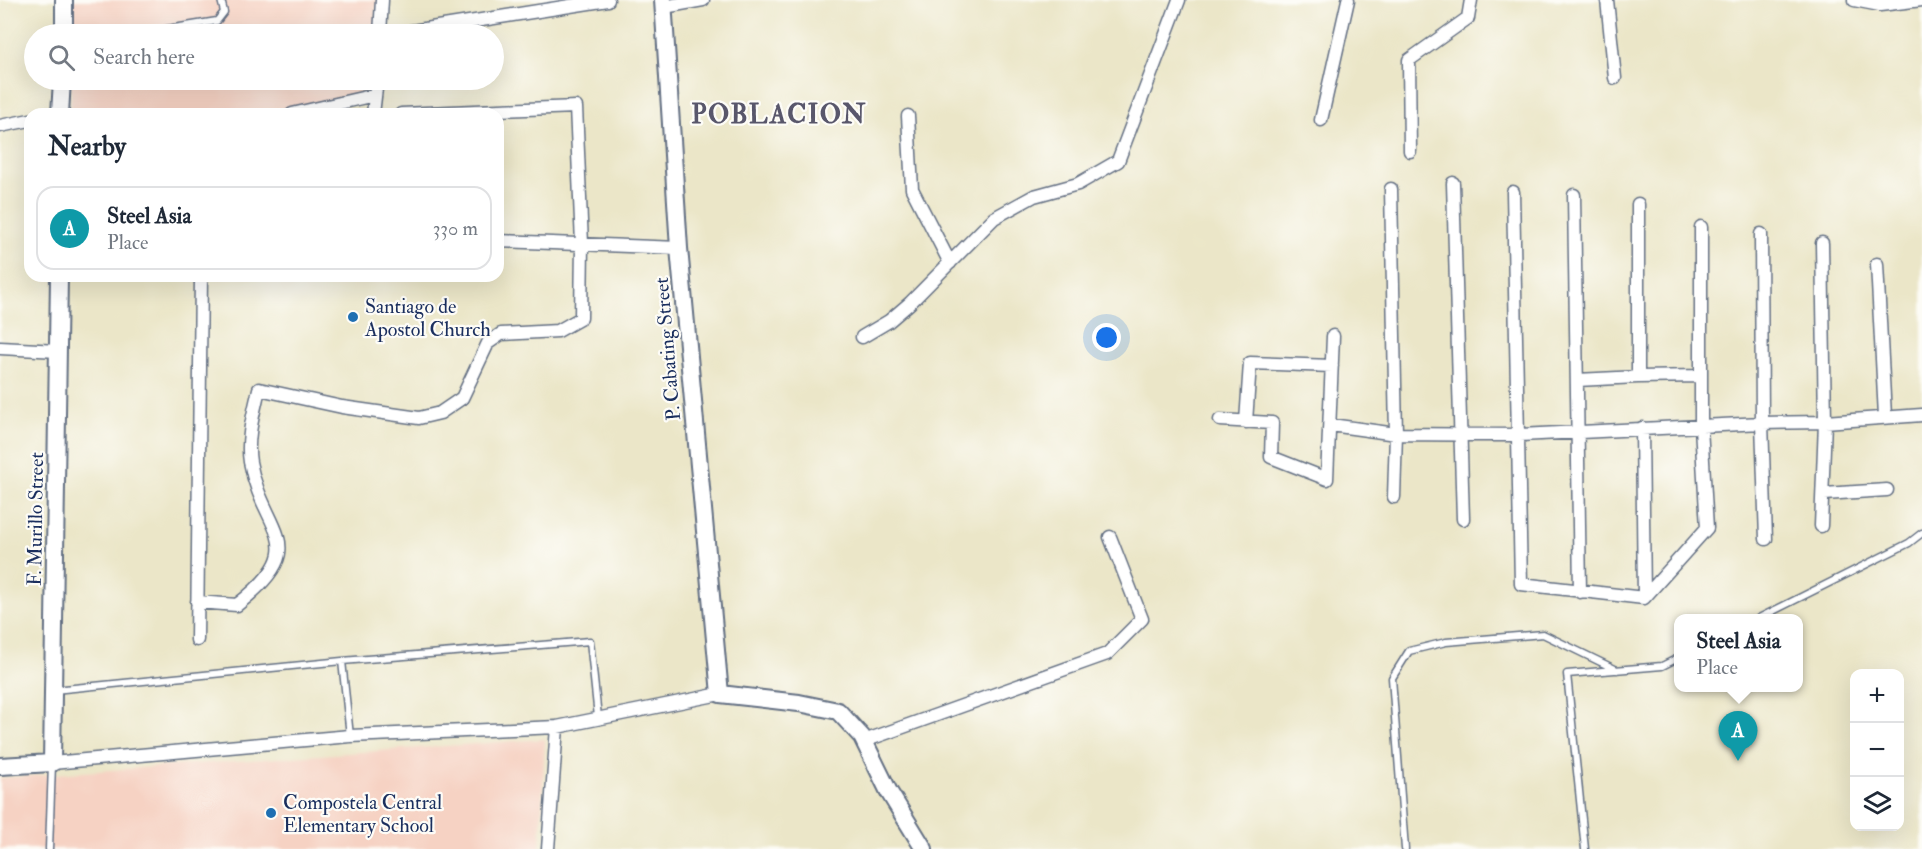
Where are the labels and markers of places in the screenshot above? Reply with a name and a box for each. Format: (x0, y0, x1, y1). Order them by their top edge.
place label: Santiago de Apostol Church (364, 294, 491, 343)
marker: Santiago de Apostol Church (346, 310, 360, 324)
pin: A (1718, 712, 1758, 761)
place label: Compostela Central Elementary School (283, 790, 442, 838)
marker: Compostela Central Elementary School (264, 806, 278, 820)

